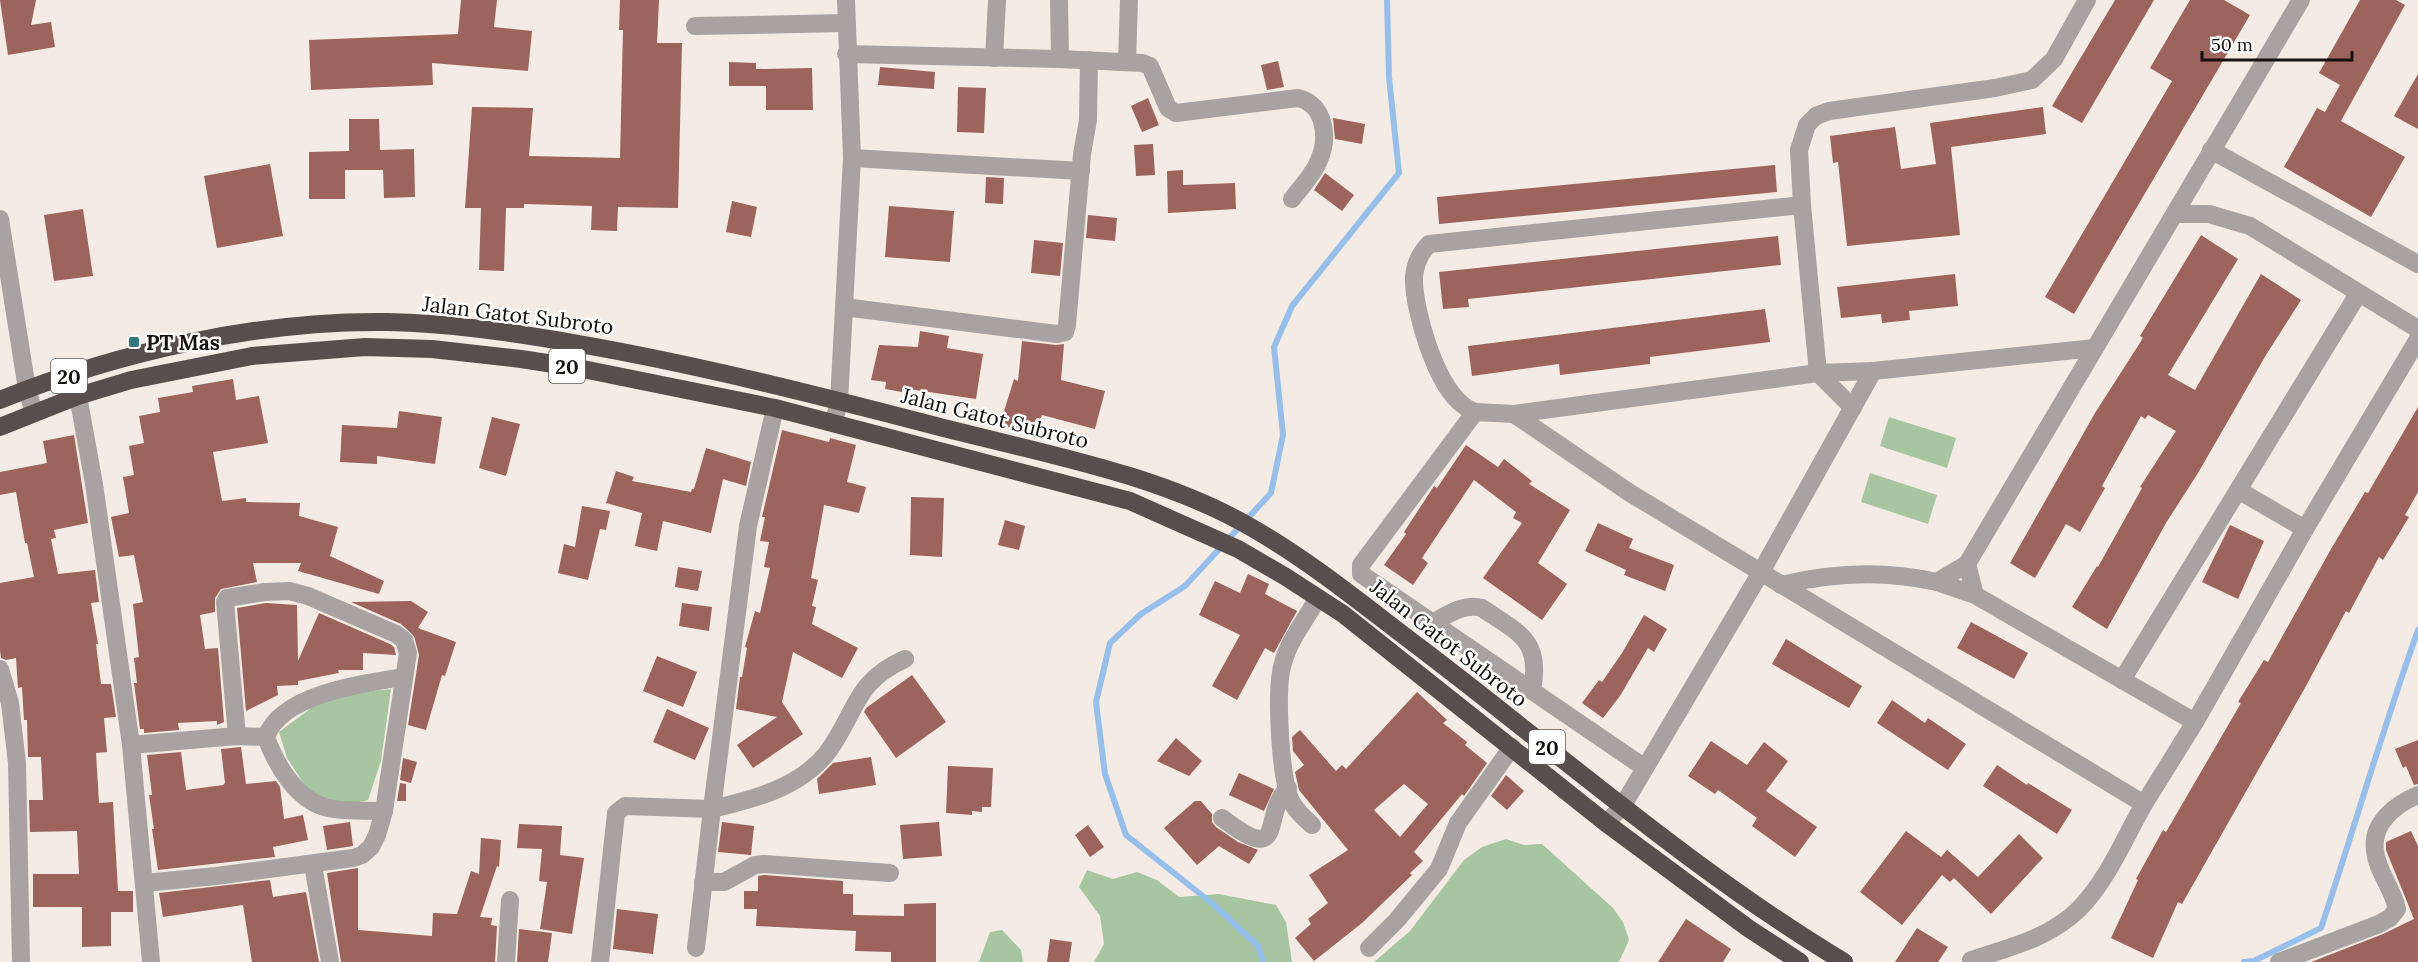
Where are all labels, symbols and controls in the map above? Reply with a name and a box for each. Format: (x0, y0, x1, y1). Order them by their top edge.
scale bar (2202, 24, 2352, 62)
text: 50 m (2211, 33, 2253, 56)
street label: Jalan Gatot Subroto (420, 290, 615, 340)
place label: PT Mas (146, 329, 220, 356)
marker: PT Mas (127, 335, 141, 349)
road number: 20 (549, 349, 585, 383)
road number: 20 (51, 359, 87, 393)
street label: Jalan Gatot Subroto (898, 381, 1091, 454)
street label: Jalan Gatot Subroto (1364, 573, 1533, 713)
road number: 20 (1529, 730, 1565, 764)

